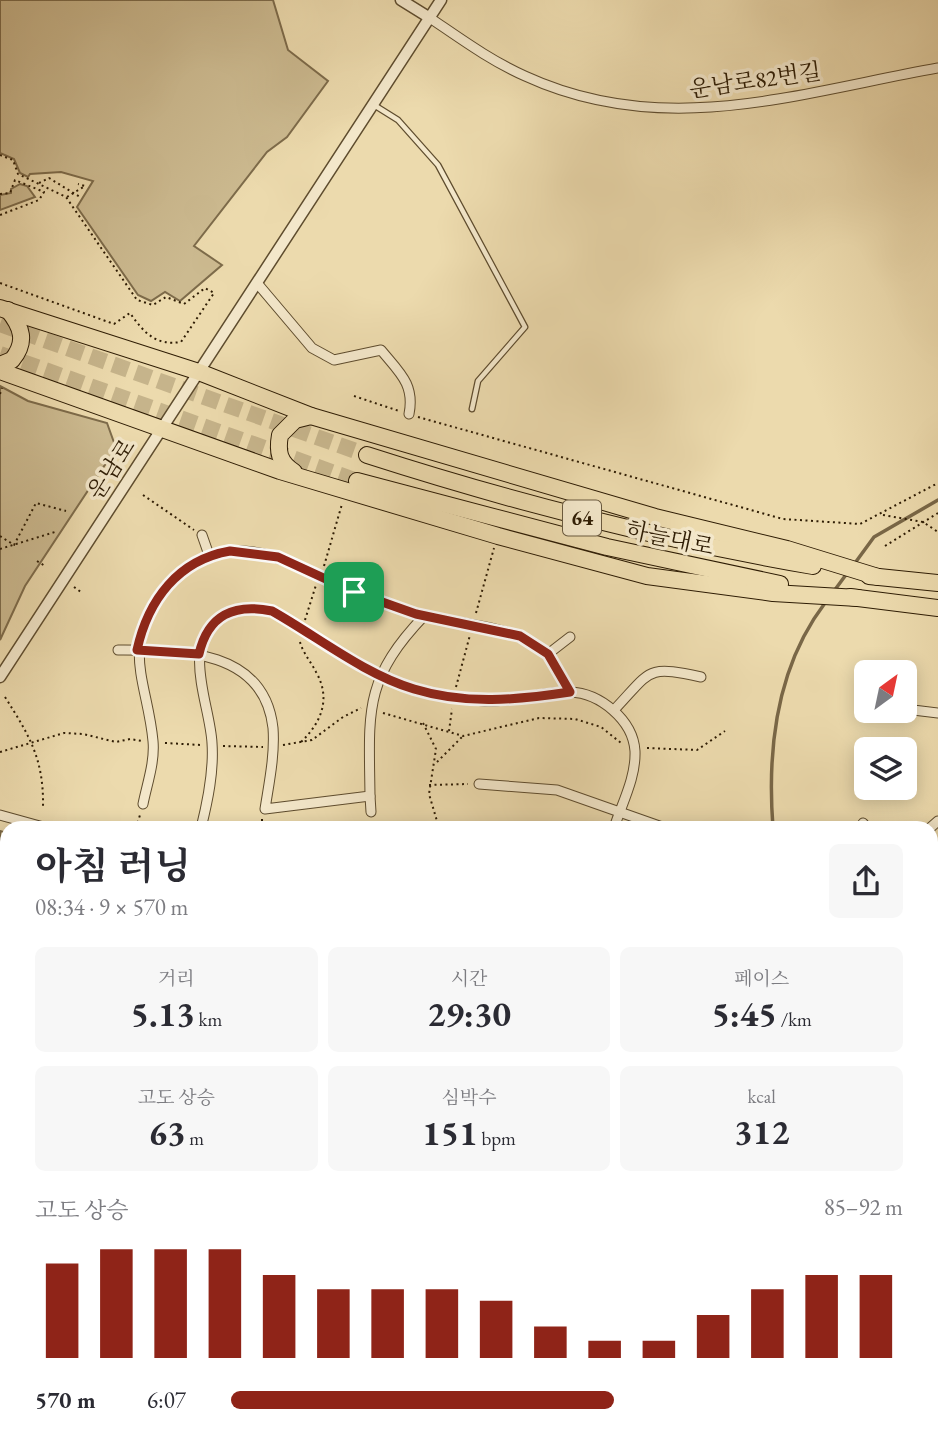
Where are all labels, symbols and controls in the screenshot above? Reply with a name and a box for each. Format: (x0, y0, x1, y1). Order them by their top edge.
street label: 운남로82번길 (687, 56, 823, 104)
street label: 운남로 (80, 433, 142, 505)
road number: 64 (563, 500, 601, 536)
street label: 하늘대로 (623, 514, 717, 562)
pin (324, 562, 384, 622)
icon: arrive (335, 573, 373, 611)
north arrow (854, 660, 917, 723)
map controls (854, 660, 917, 800)
button: layers (854, 737, 917, 800)
text: 아침 러닝 (35, 841, 191, 890)
button: share (829, 844, 903, 918)
text: 08:34 · 9 × 570 m (35, 892, 188, 922)
text: 거리 (158, 966, 195, 991)
text: 시간 (451, 966, 487, 991)
text: 페이스 (734, 966, 789, 991)
text: 5.13 (130, 991, 195, 1036)
text: 29:30 (427, 991, 511, 1036)
text: 5:45 (711, 991, 777, 1036)
text: km (195, 1007, 222, 1032)
text: /km (777, 1007, 812, 1032)
text: kcal (747, 1084, 776, 1109)
text: 고도 상승 (138, 1085, 215, 1110)
text: 심박수 (441, 1085, 497, 1110)
text: 312 (734, 1109, 789, 1154)
text: 63 (149, 1110, 186, 1155)
text: 151 (422, 1110, 478, 1155)
text: m (186, 1126, 204, 1151)
text: bpm (478, 1126, 516, 1151)
text: 85–92 m (824, 1192, 903, 1222)
text: 고도 상승 (35, 1195, 128, 1225)
text: 570 m (35, 1385, 96, 1415)
text: 6:07 (147, 1385, 186, 1415)

